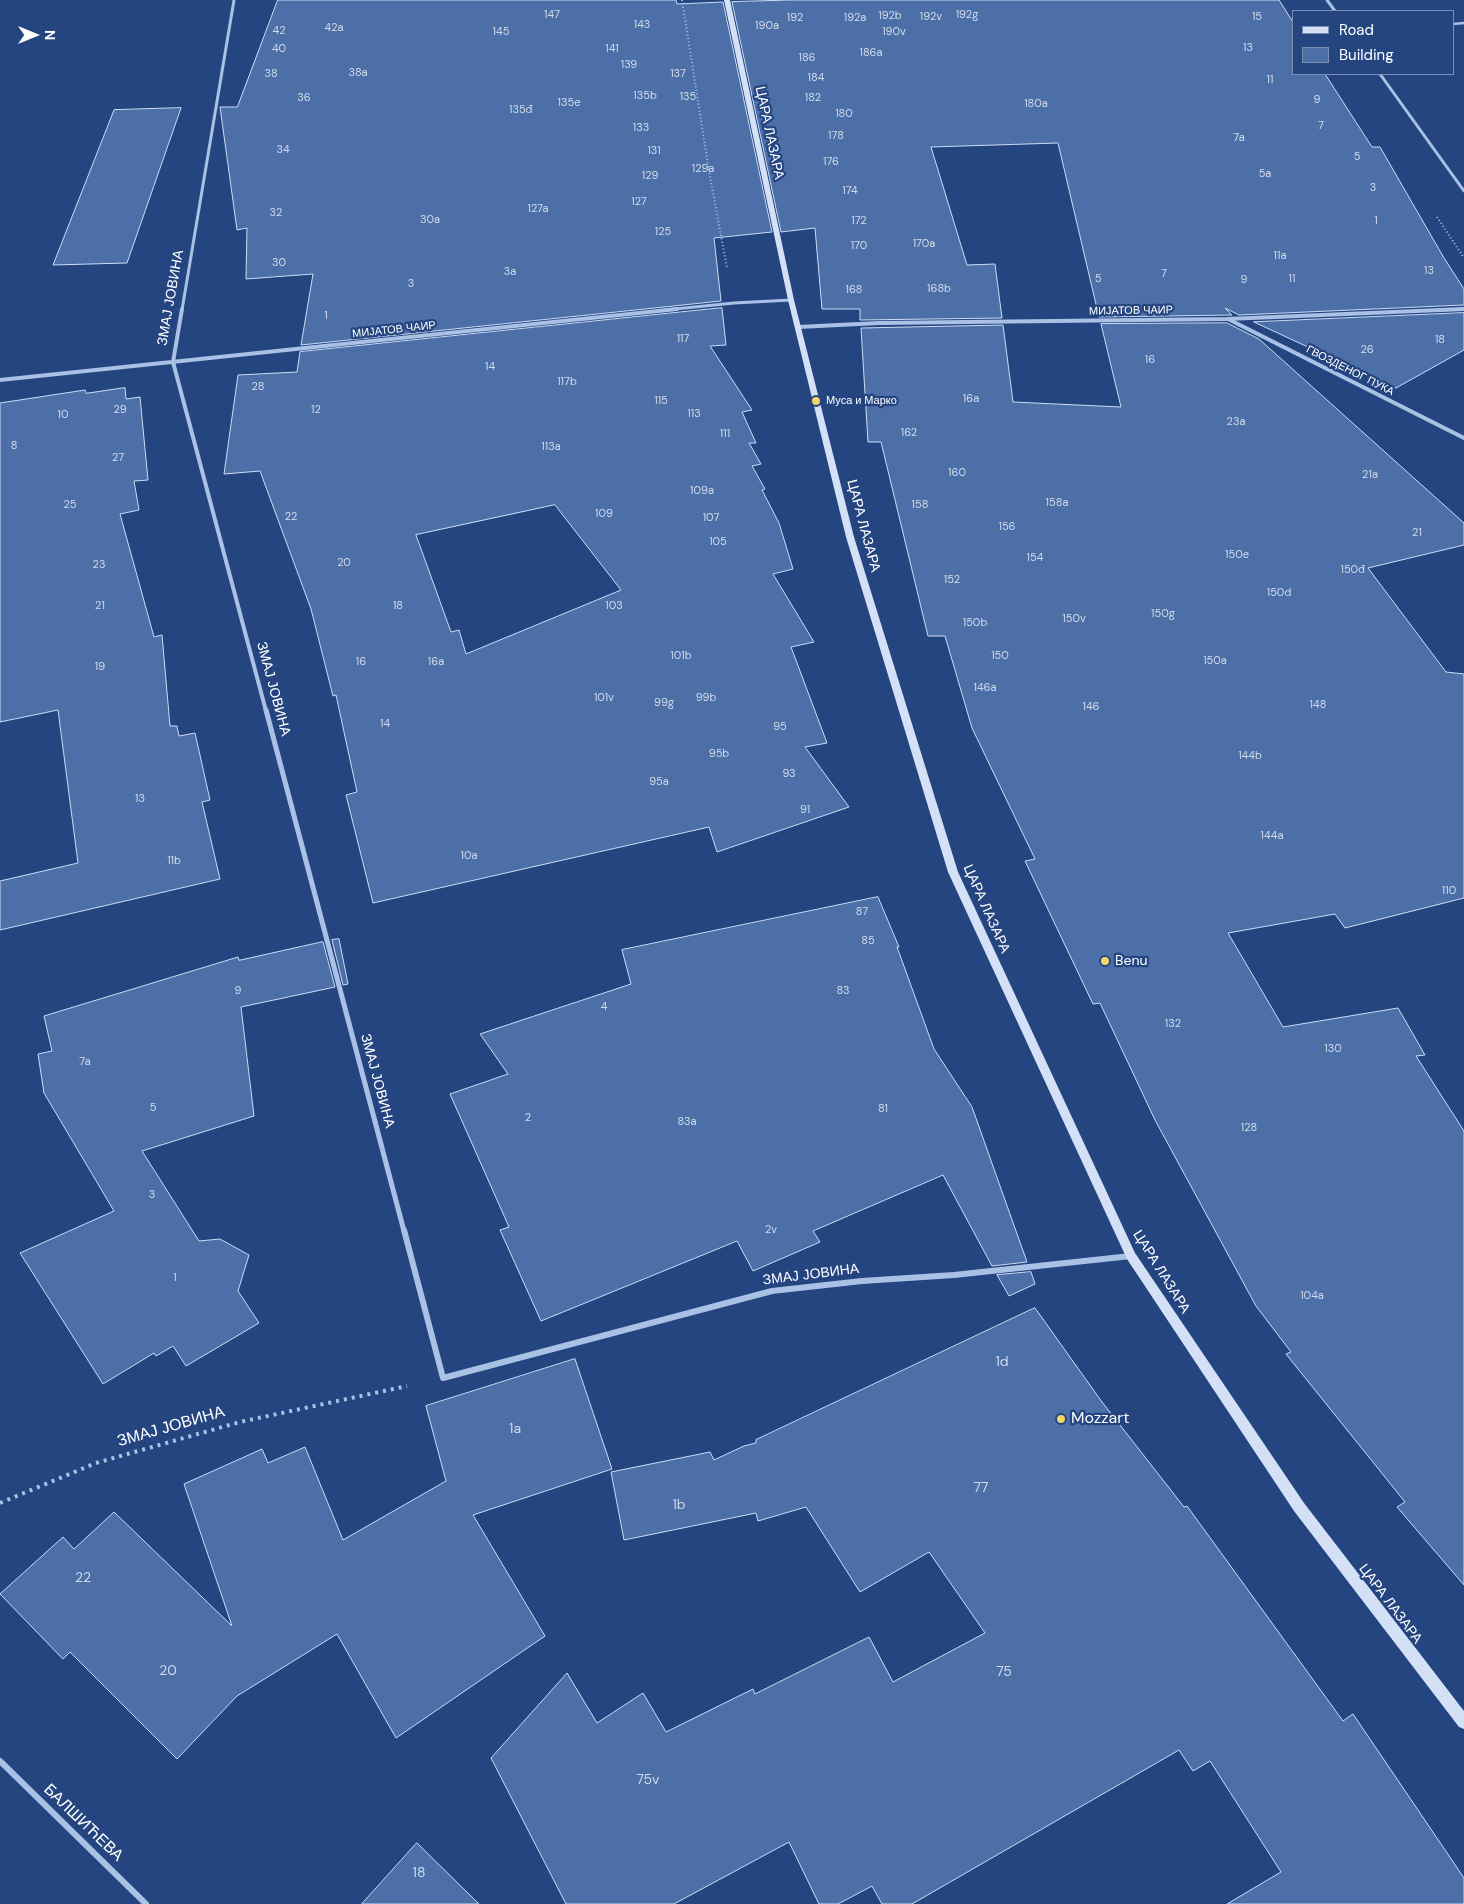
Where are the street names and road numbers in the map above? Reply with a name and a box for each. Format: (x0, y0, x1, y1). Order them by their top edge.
street label: ЦАРА ЛАЗАРА (751, 85, 787, 181)
street label: ЗМАЈ ЈОВИНА (154, 249, 188, 347)
street label: МИЈАТОВ ЧАИР (1089, 304, 1173, 318)
street label: МИЈАТОВ ЧАИР (352, 319, 436, 341)
street label: ГВОЗДЕНОГ ПУКА (1304, 343, 1396, 399)
street label: ЦАРА ЛАЗАРА (843, 478, 883, 574)
street label: ЗМАЈ ЈОВИНА (252, 640, 294, 738)
street label: ЦАРА ЛАЗАРА (959, 862, 1013, 956)
street label: ЗМАЈ ЈОВИНА (356, 1032, 398, 1130)
street label: ЦАРА ЛАЗАРА (1129, 1227, 1193, 1317)
street label: ЗМАЈ ЈОВИНА (762, 1261, 860, 1289)
street label: ЗМАЈ ЈОВИНА (115, 1403, 227, 1451)
street label: ЦАРА ЛАЗАРА (1355, 1561, 1425, 1647)
street label: БАЛШИЋЕВА (39, 1780, 127, 1866)

